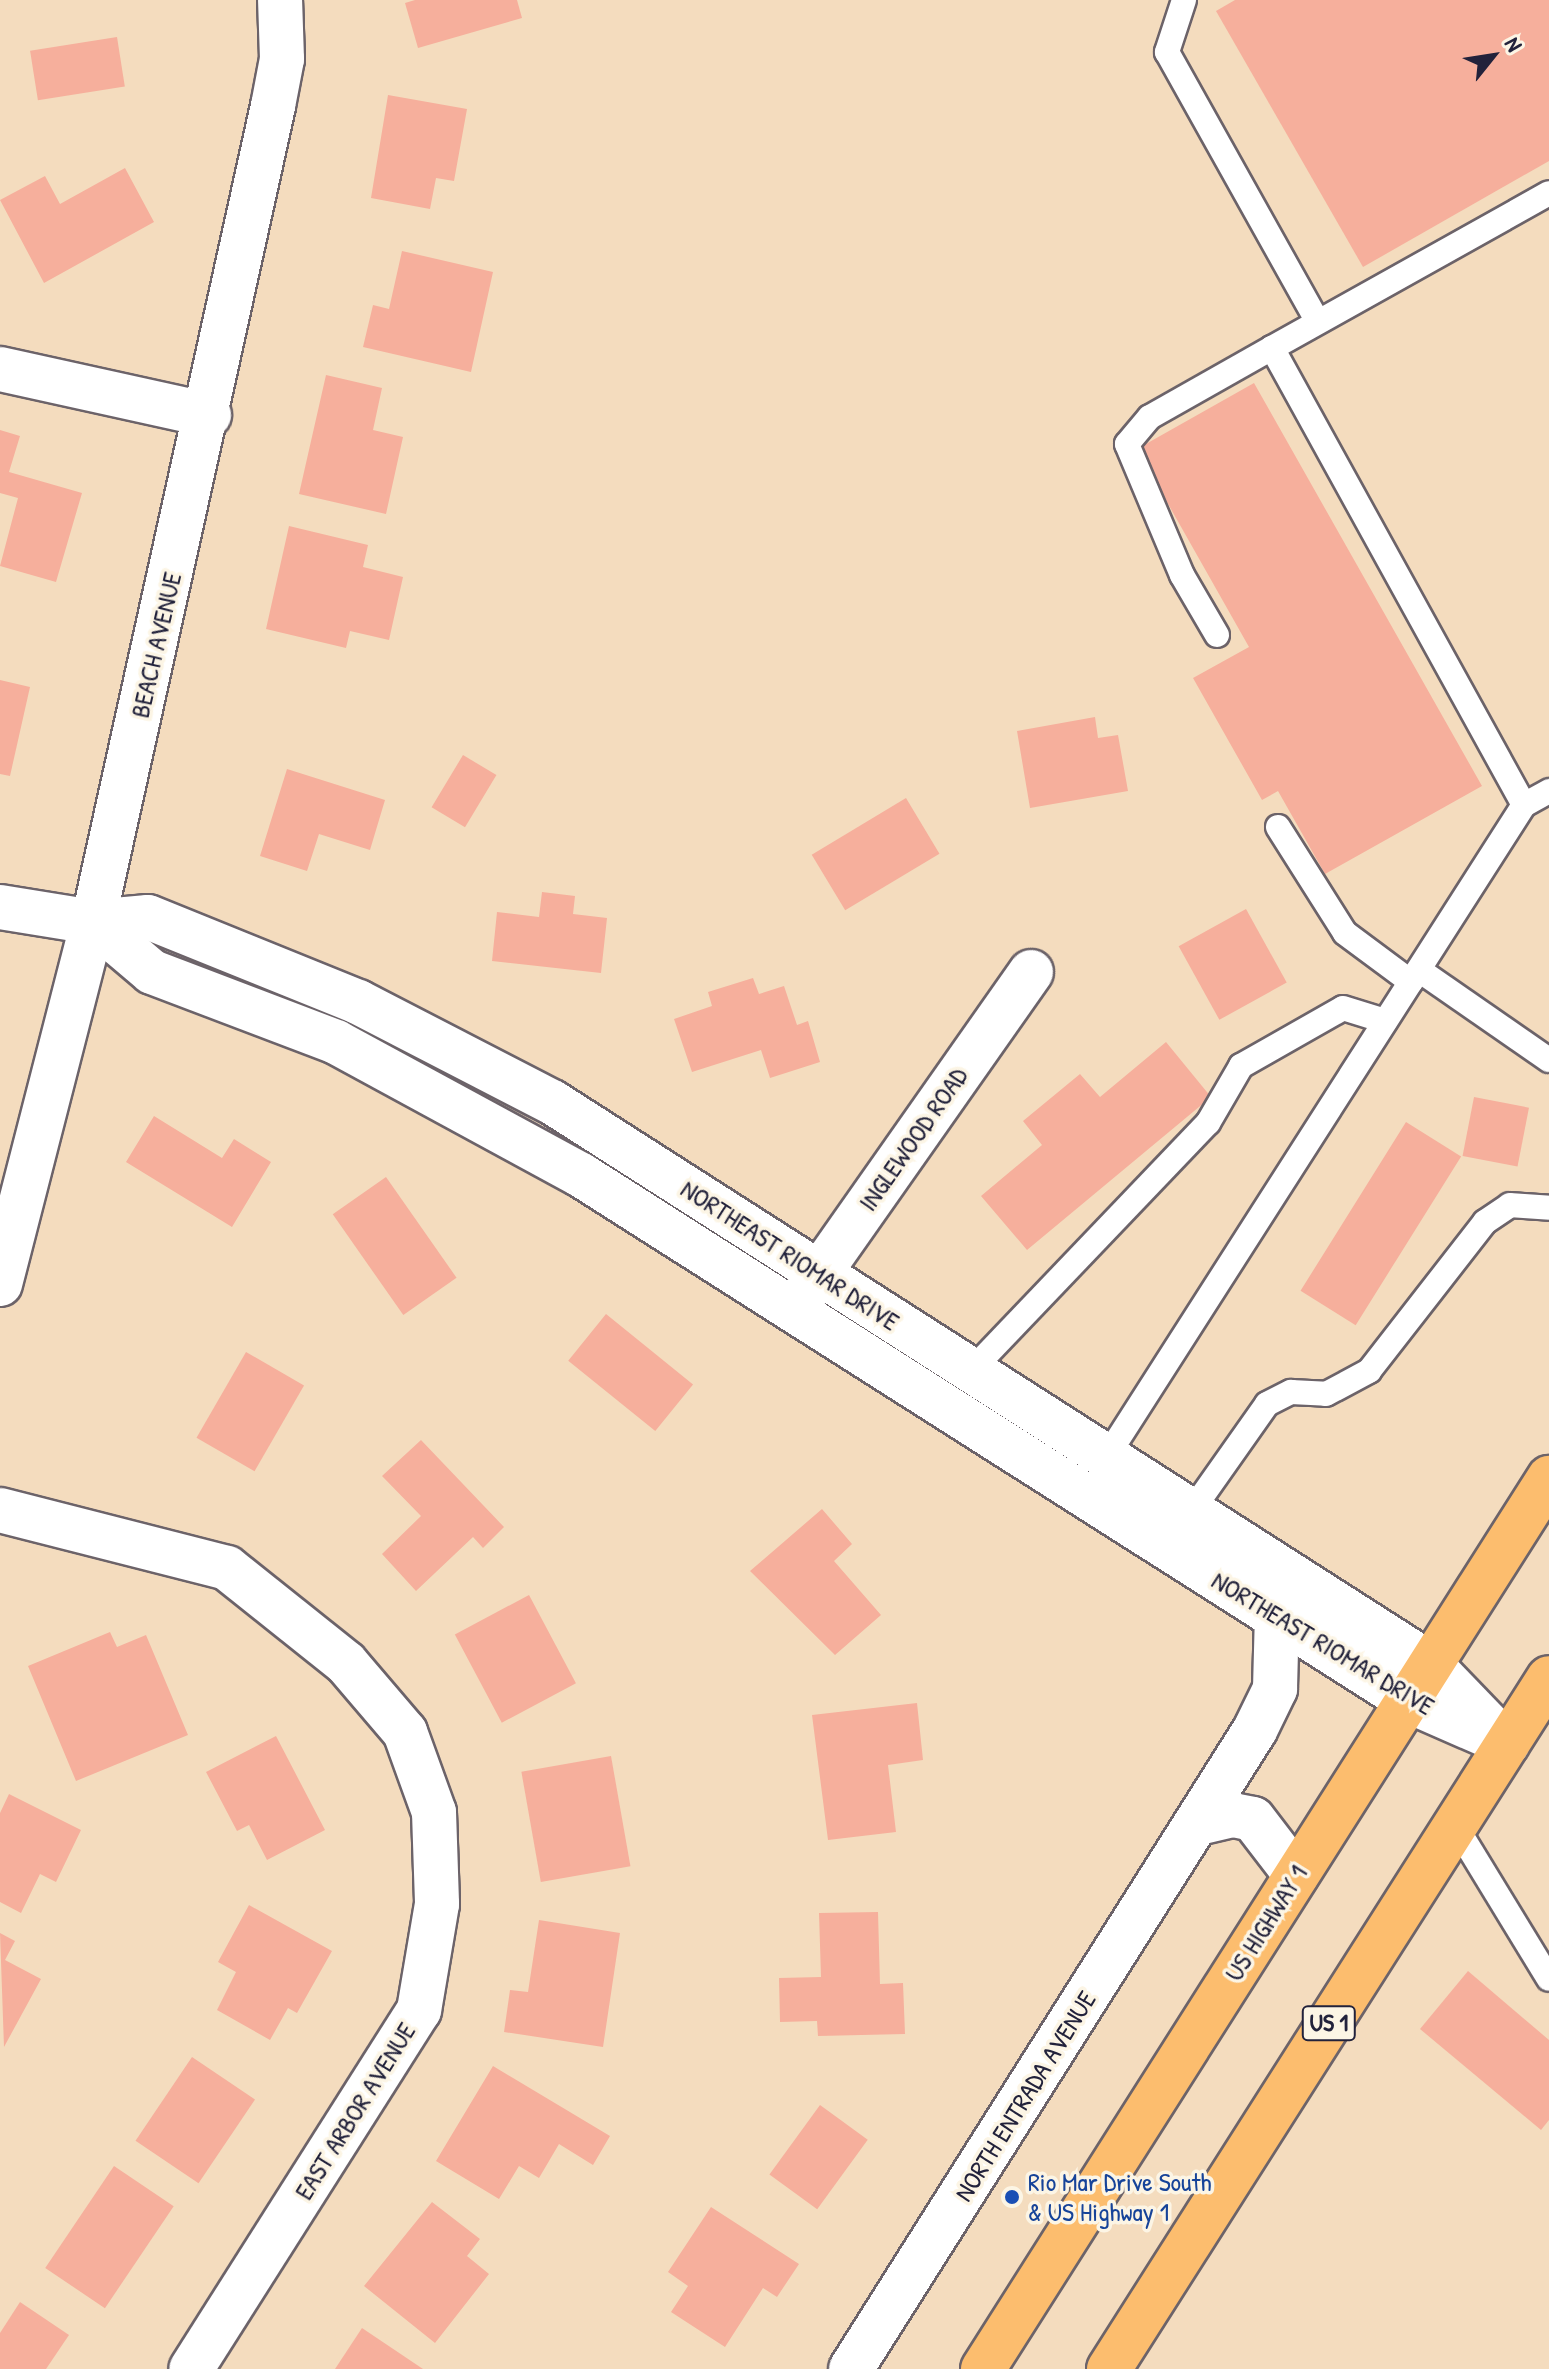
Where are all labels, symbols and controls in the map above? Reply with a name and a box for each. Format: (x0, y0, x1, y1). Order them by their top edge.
north arrow (1453, 16, 1533, 96)
text: N (1498, 31, 1530, 57)
street label: BEACH AVENUE (124, 569, 188, 721)
street label: INGLEWOOD ROAD (852, 1061, 974, 1217)
street label: NORTHEAST RIOMAR DRIVE (675, 1173, 905, 1337)
street label: NORTHEAST RIOMAR DRIVE (1206, 1564, 1440, 1722)
street label: US HIGHWAY 1 (1218, 1859, 1314, 1987)
street label: NORTH ENTRADA AVENUE (948, 1985, 1102, 2207)
road number: US 1 (1301, 2003, 1357, 2043)
street label: EAST ARBOR AVENUE (288, 2017, 422, 2205)
place label: Rio Mar Drive South & US Highway 1 (1028, 2166, 1211, 2228)
marker: Rio Mar Drive South & US Highway 1 (1003, 2188, 1021, 2206)

